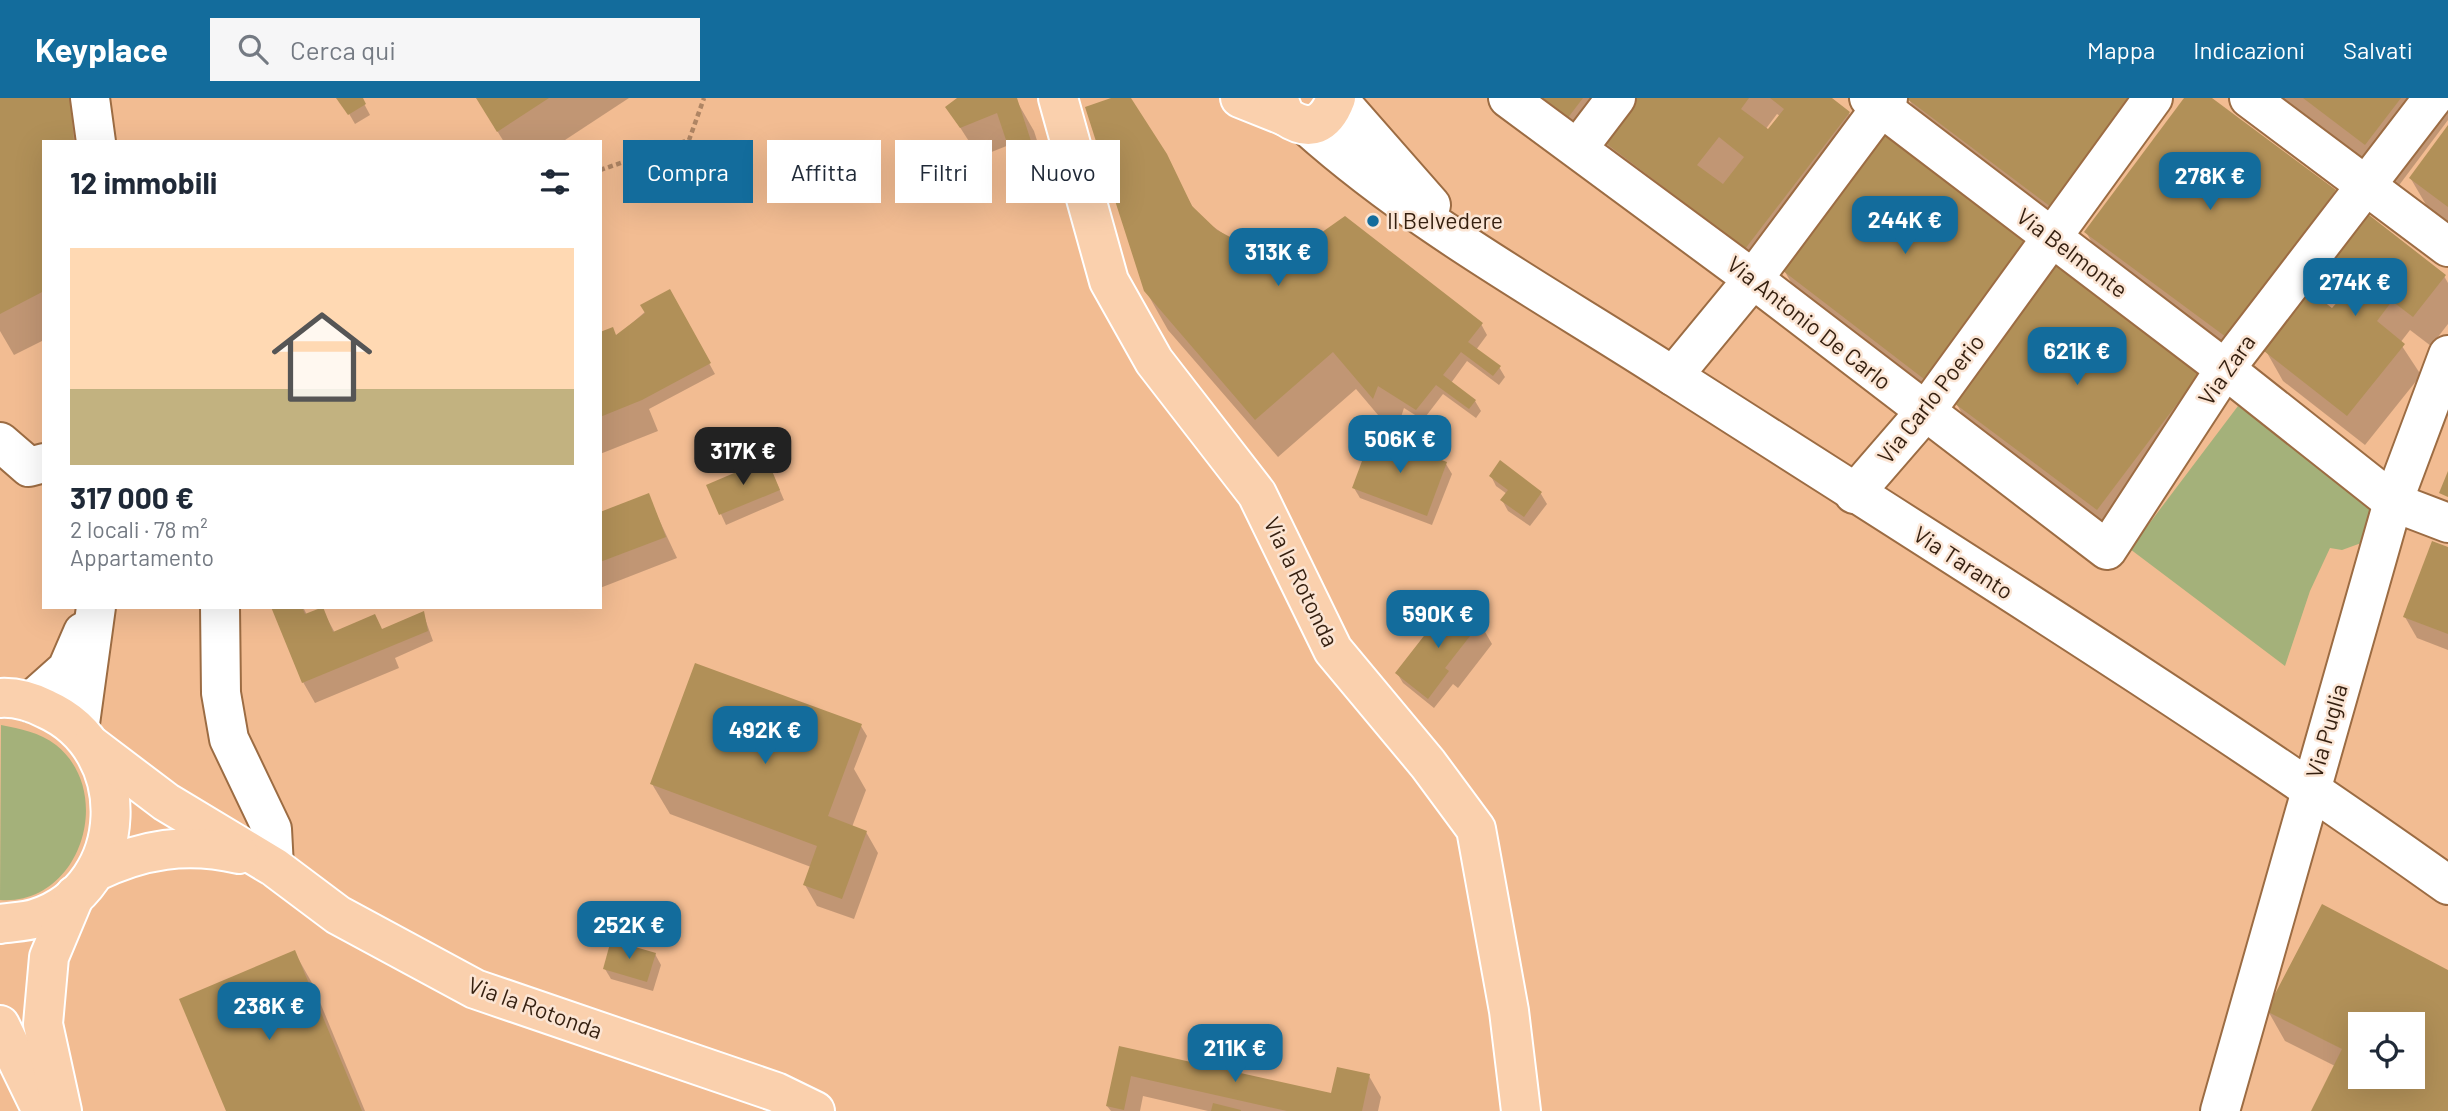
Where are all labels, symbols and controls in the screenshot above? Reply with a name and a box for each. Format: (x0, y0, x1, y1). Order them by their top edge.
search box (210, 18, 700, 81)
text: Keyplace (35, 29, 168, 69)
icon: search (234, 30, 272, 68)
text: Cerca qui (290, 34, 396, 65)
text: Mappa (2087, 35, 2155, 64)
text: Indicazioni (2193, 35, 2305, 64)
text: Salvati (2343, 35, 2413, 64)
chip: Compra (623, 140, 753, 203)
chip: Affitta (767, 140, 881, 203)
chip: Filtri (895, 140, 992, 203)
chip: Nuovo (1006, 140, 1120, 203)
pin: 278K € (2153, 152, 2267, 212)
text: 278K € (2175, 161, 2245, 189)
icon: filters (536, 163, 574, 201)
text: 12 immobili (70, 164, 217, 200)
pin: 244K € (1848, 197, 1962, 256)
street label: Via Belmonte (2012, 201, 2134, 303)
text: 244K € (1868, 205, 1942, 233)
place label: Il Belvedere (1387, 206, 1503, 234)
marker: Il Belvedere (1365, 213, 1381, 229)
pin: 313K € (1221, 228, 1335, 288)
text: 313K € (1245, 237, 1311, 265)
street label: Via Antonio De Carlo (1722, 249, 1897, 395)
pin: 274K € (2298, 258, 2412, 318)
text: 274K € (2319, 267, 2391, 295)
icon: home (259, 294, 385, 420)
street label: Via Carlo Poerio (1871, 328, 1990, 469)
pin: 621K € (2020, 328, 2134, 387)
street label: Via Zara (2192, 329, 2261, 410)
text: 621K € (2044, 336, 2110, 364)
pin: 506K € (1343, 416, 1457, 475)
text: 506K € (1364, 424, 1436, 452)
pin: 317K € (686, 428, 800, 487)
text: 317K € (710, 436, 776, 464)
text: 317 000 € (70, 479, 194, 515)
street label: Via la Rotonda (1258, 512, 1345, 651)
text: 2 locali · 78 m² (70, 515, 208, 543)
street label: Via Taranto (1908, 520, 2019, 605)
text: Appartamento (70, 543, 214, 571)
pin: 590K € (1381, 590, 1495, 650)
text: 590K € (1402, 599, 1474, 627)
street label: Via Puglia (2299, 680, 2353, 781)
pin: 492K € (708, 706, 822, 766)
text: 492K € (729, 715, 801, 743)
pin: 252K € (572, 902, 686, 961)
text: 252K € (593, 910, 665, 938)
street label: Via la Rotonda (464, 970, 606, 1044)
pin: 238K € (212, 982, 326, 1042)
text: 238K € (233, 991, 305, 1019)
map controls (2348, 1012, 2425, 1089)
button: locate (2348, 1012, 2425, 1089)
pin: 211K € (1178, 1024, 1292, 1084)
text: 211K € (1204, 1033, 1266, 1061)

